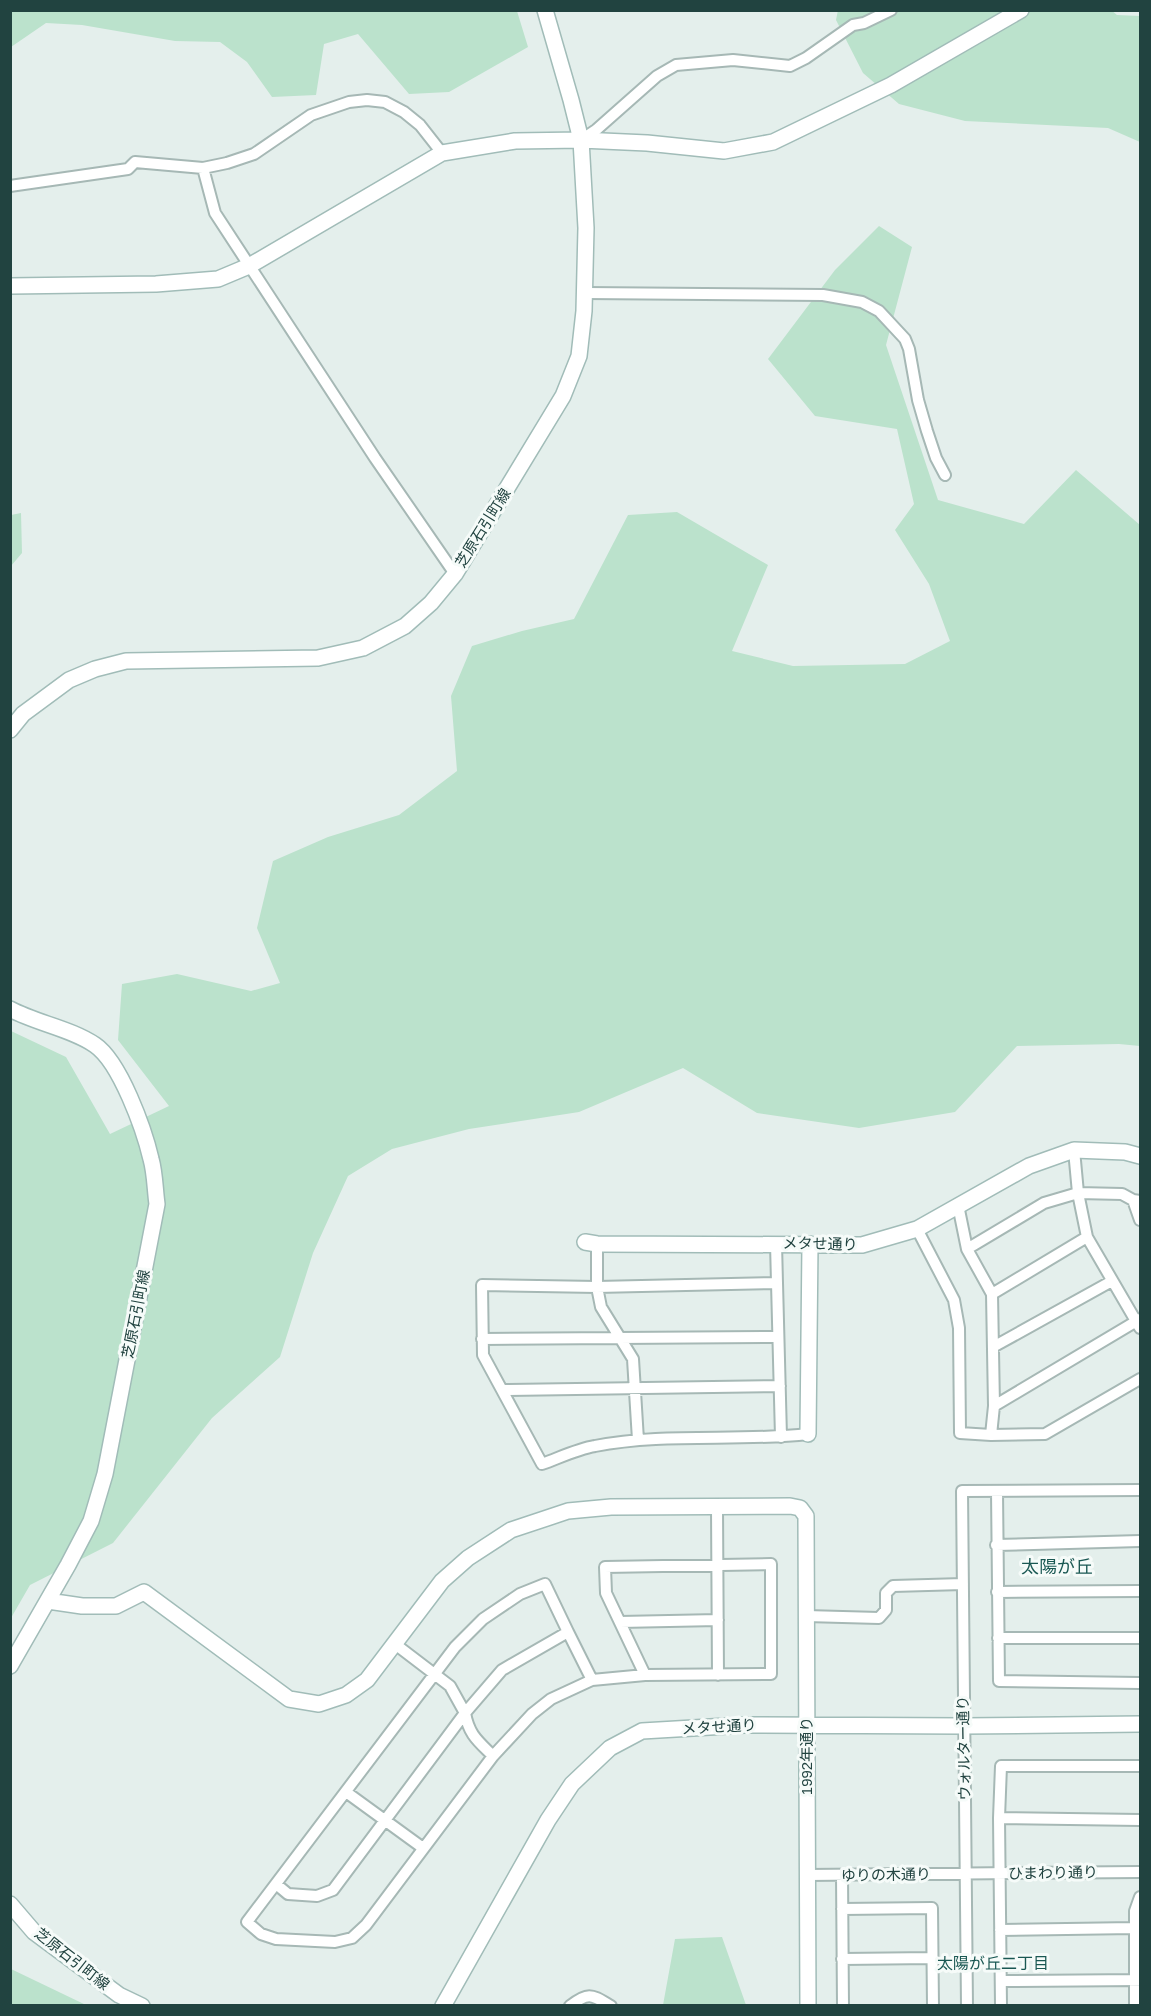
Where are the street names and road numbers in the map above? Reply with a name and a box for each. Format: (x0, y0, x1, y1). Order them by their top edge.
street label: 芝原石引町線 (452, 485, 514, 570)
street label: メタせ通り (782, 1234, 858, 1253)
street label: 芝原石引町線 (119, 1268, 152, 1360)
street label: ウォルター通り (954, 1695, 973, 1801)
street label: メタせ通り (681, 1716, 757, 1737)
street label: 1992年通り (798, 1717, 815, 1795)
street label: ひまわり通り (1008, 1863, 1098, 1882)
street label: ゆりの木通り (841, 1865, 931, 1884)
street label: 芝原石引町線 (32, 1924, 113, 1993)

